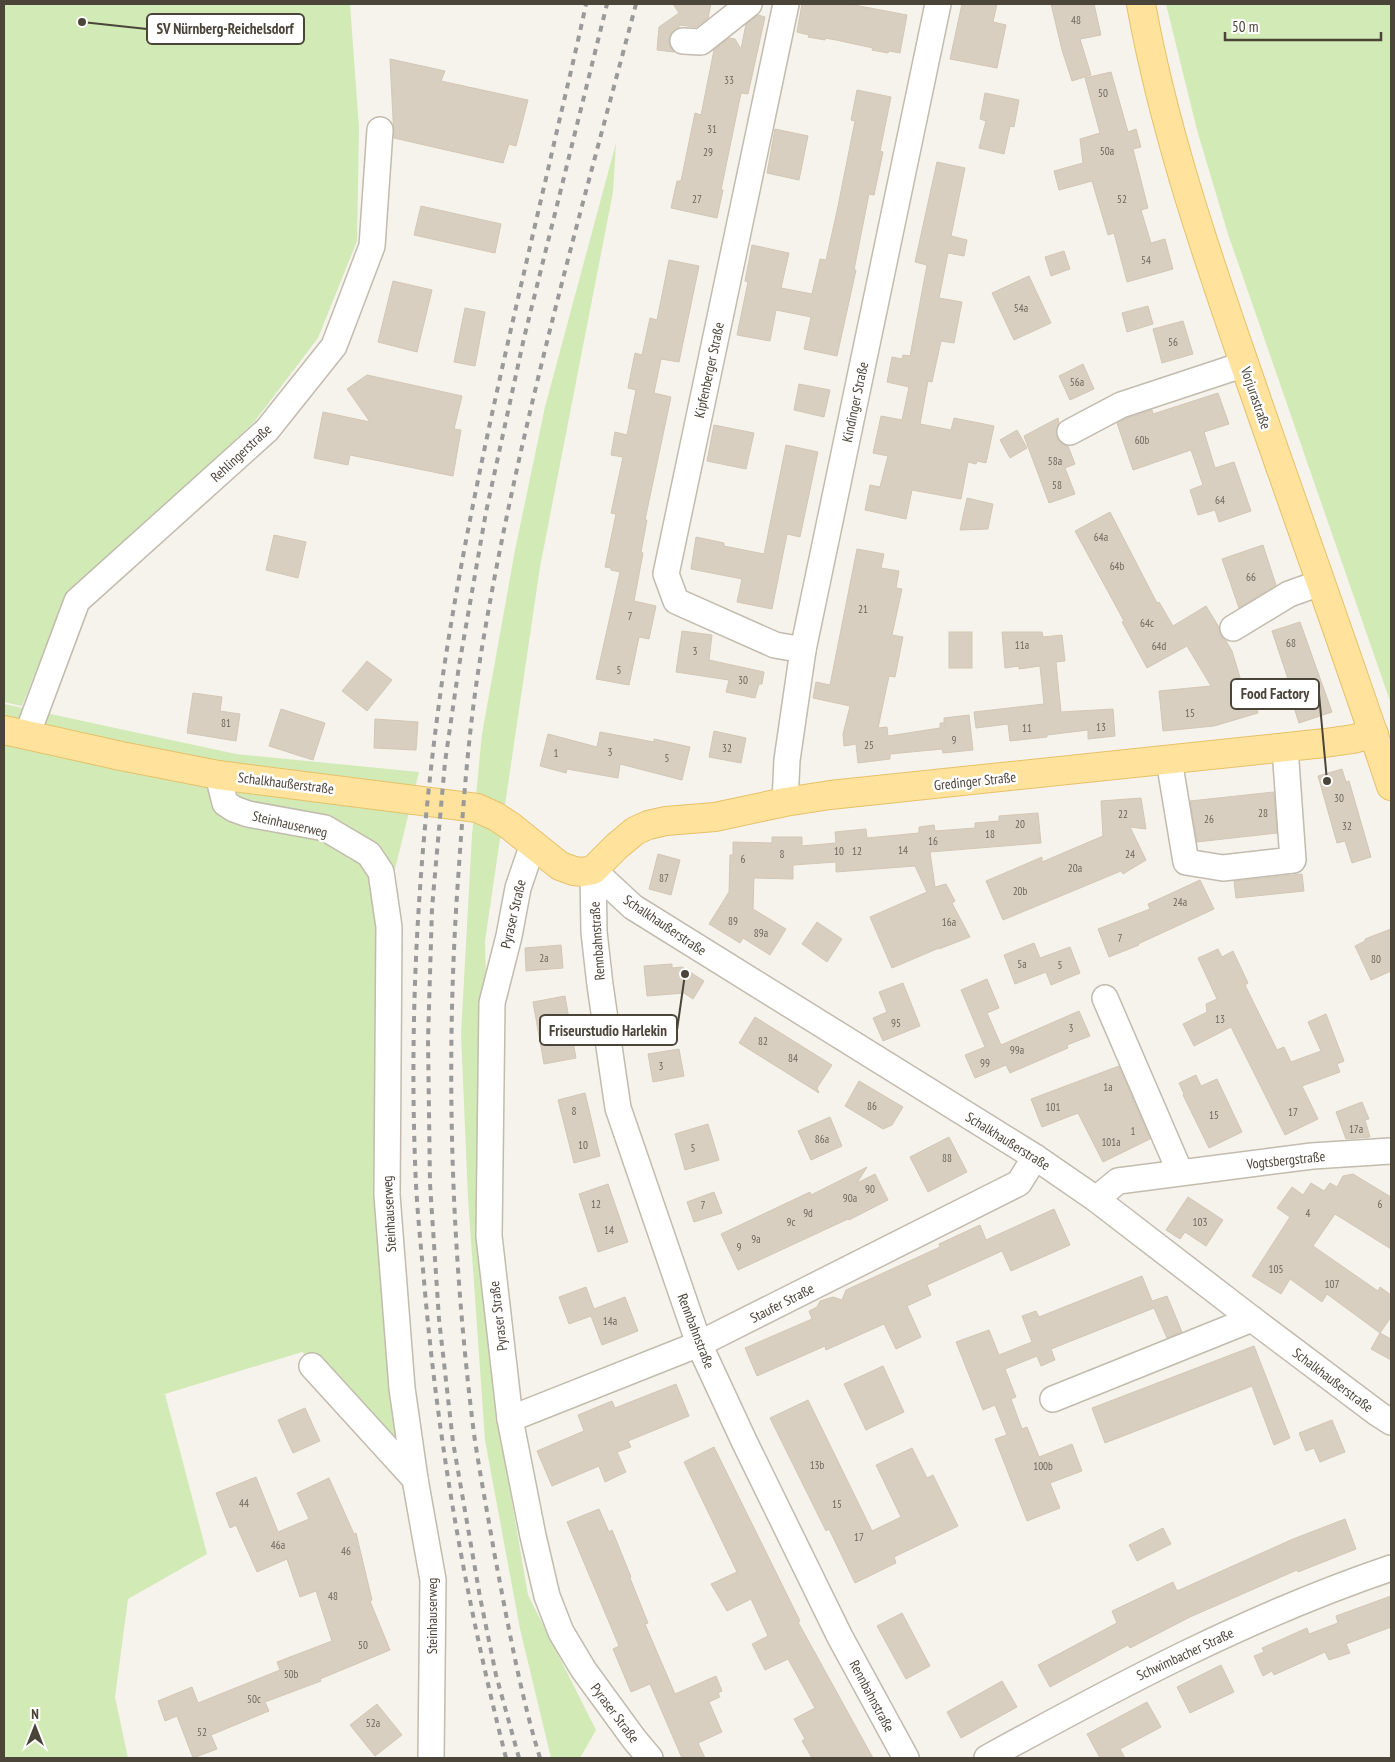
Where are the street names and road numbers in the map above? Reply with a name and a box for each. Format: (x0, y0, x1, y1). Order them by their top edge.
street label: Kipfenberger Straße (690, 320, 728, 420)
street label: Kindinger Straße (838, 360, 872, 444)
street label: Vorjurastraße (1237, 363, 1275, 432)
street label: Rehlingerstraße (207, 420, 275, 486)
street label: Schalkhaußerstraße (237, 768, 335, 798)
street label: Gredinger Straße (933, 768, 1017, 794)
street label: Steinhauserweg (251, 807, 329, 841)
street label: Pyraser Straße (496, 878, 530, 950)
street label: Schalkhaußerstraße (620, 891, 710, 960)
street label: Rennbahnstraße (585, 901, 609, 981)
street label: Schalkhaußerstraße (962, 1108, 1054, 1174)
street label: Vogtsbergstraße (1245, 1147, 1326, 1173)
street label: Steinhauserweg (378, 1175, 400, 1253)
street label: Staufer Straße (747, 1279, 817, 1327)
street label: Pyraser Straße (485, 1280, 511, 1352)
street label: Rennbahnstraße (673, 1291, 719, 1371)
street label: Schalkhaußerstraße (1289, 1344, 1377, 1416)
street label: Steinhauserweg (423, 1578, 441, 1654)
street label: Schwimbacher Straße (1134, 1624, 1237, 1684)
street label: Rennbahnstraße (846, 1657, 899, 1735)
street label: Pyraser Straße (587, 1680, 643, 1747)

